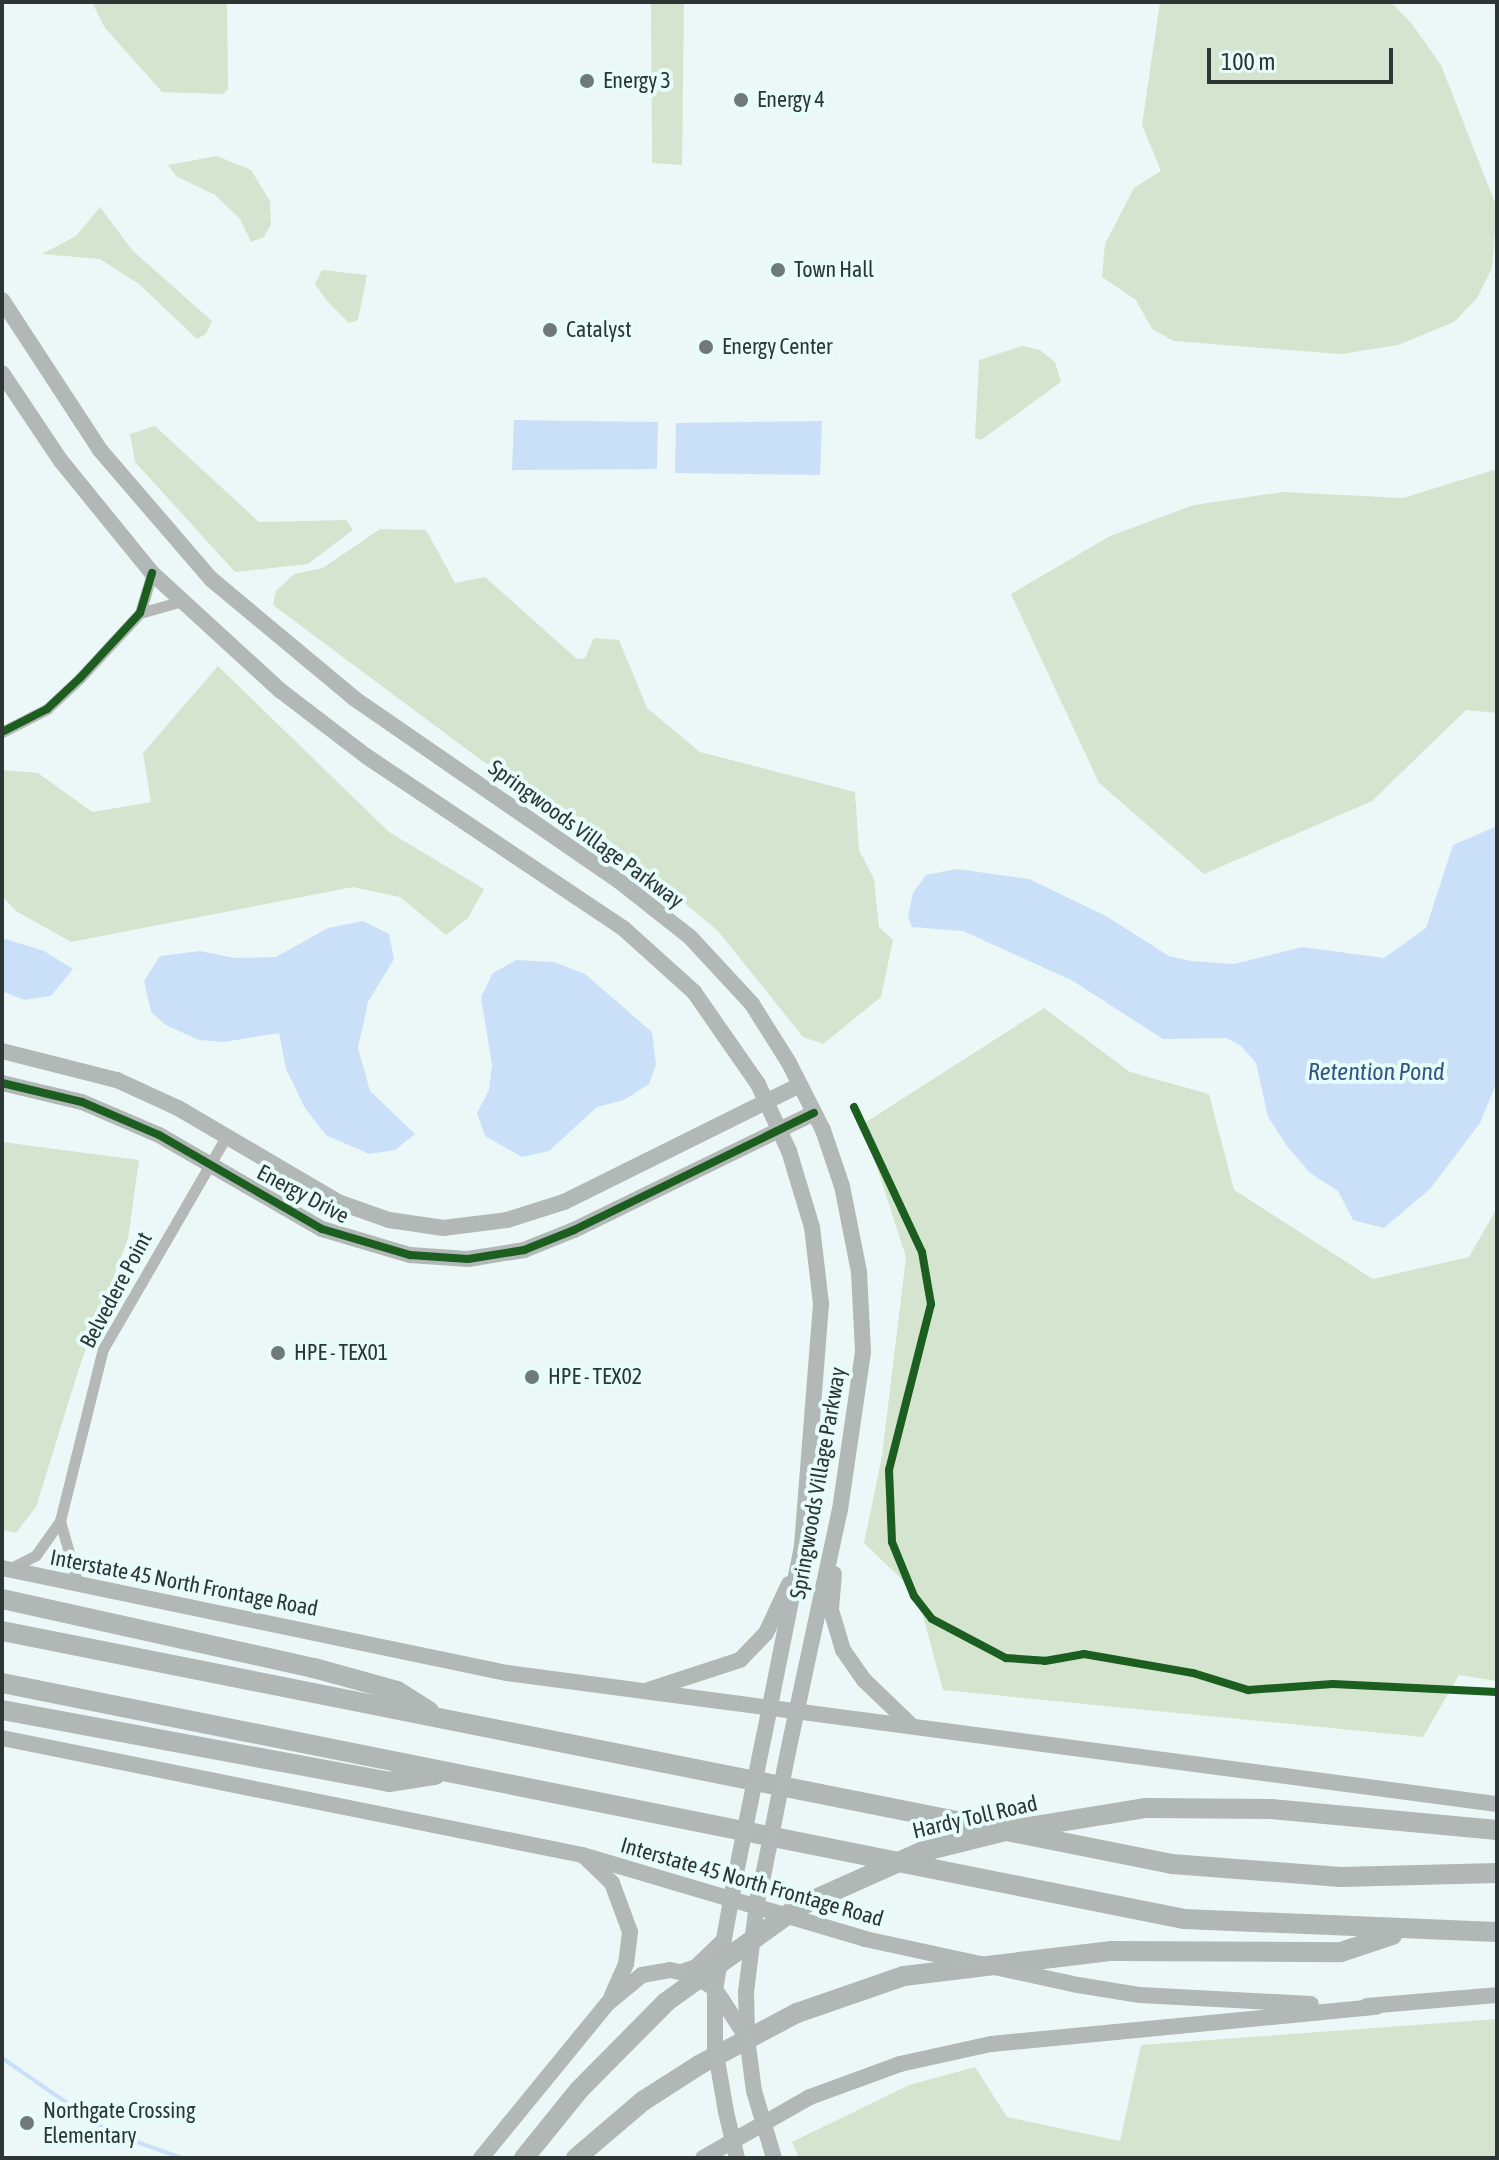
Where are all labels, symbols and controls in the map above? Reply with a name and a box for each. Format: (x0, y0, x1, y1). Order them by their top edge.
scale bar (1211, 32, 1397, 82)
text: 100 m (1221, 48, 1275, 75)
place label: Energy 3 (603, 68, 671, 94)
marker: Energy 3 (578, 72, 596, 90)
place label: Energy 4 (757, 87, 825, 113)
marker: Energy 4 (732, 91, 750, 109)
place label: Town Hall (794, 257, 874, 283)
marker: Town Hall (769, 261, 787, 279)
place label: Catalyst (566, 317, 631, 343)
marker: Catalyst (541, 321, 559, 339)
place label: Energy Center (722, 334, 833, 360)
marker: Energy Center (697, 338, 715, 356)
street label: Springwoods Village Parkway (483, 754, 689, 914)
water label: Retention Pond (1308, 1058, 1444, 1086)
street label: Energy Drive (253, 1159, 353, 1229)
street label: Belvedere Point (74, 1227, 158, 1353)
place label: HPE - TEX01 (294, 1340, 388, 1366)
marker: HPE - TEX01 (269, 1344, 287, 1362)
place label: HPE - TEX02 (548, 1364, 642, 1390)
street label: Springwoods Village Parkway (785, 1365, 851, 1601)
marker: HPE - TEX02 (523, 1368, 541, 1386)
street label: Interstate 45 North Frontage Road (48, 1544, 320, 1622)
street label: Hardy Toll Road (910, 1790, 1040, 1844)
street label: Interstate 45 North Frontage Road (618, 1832, 886, 1932)
place label: Northgate Crossing Elementary (43, 2097, 195, 2148)
marker: Northgate Crossing Elementary (18, 2114, 36, 2132)

